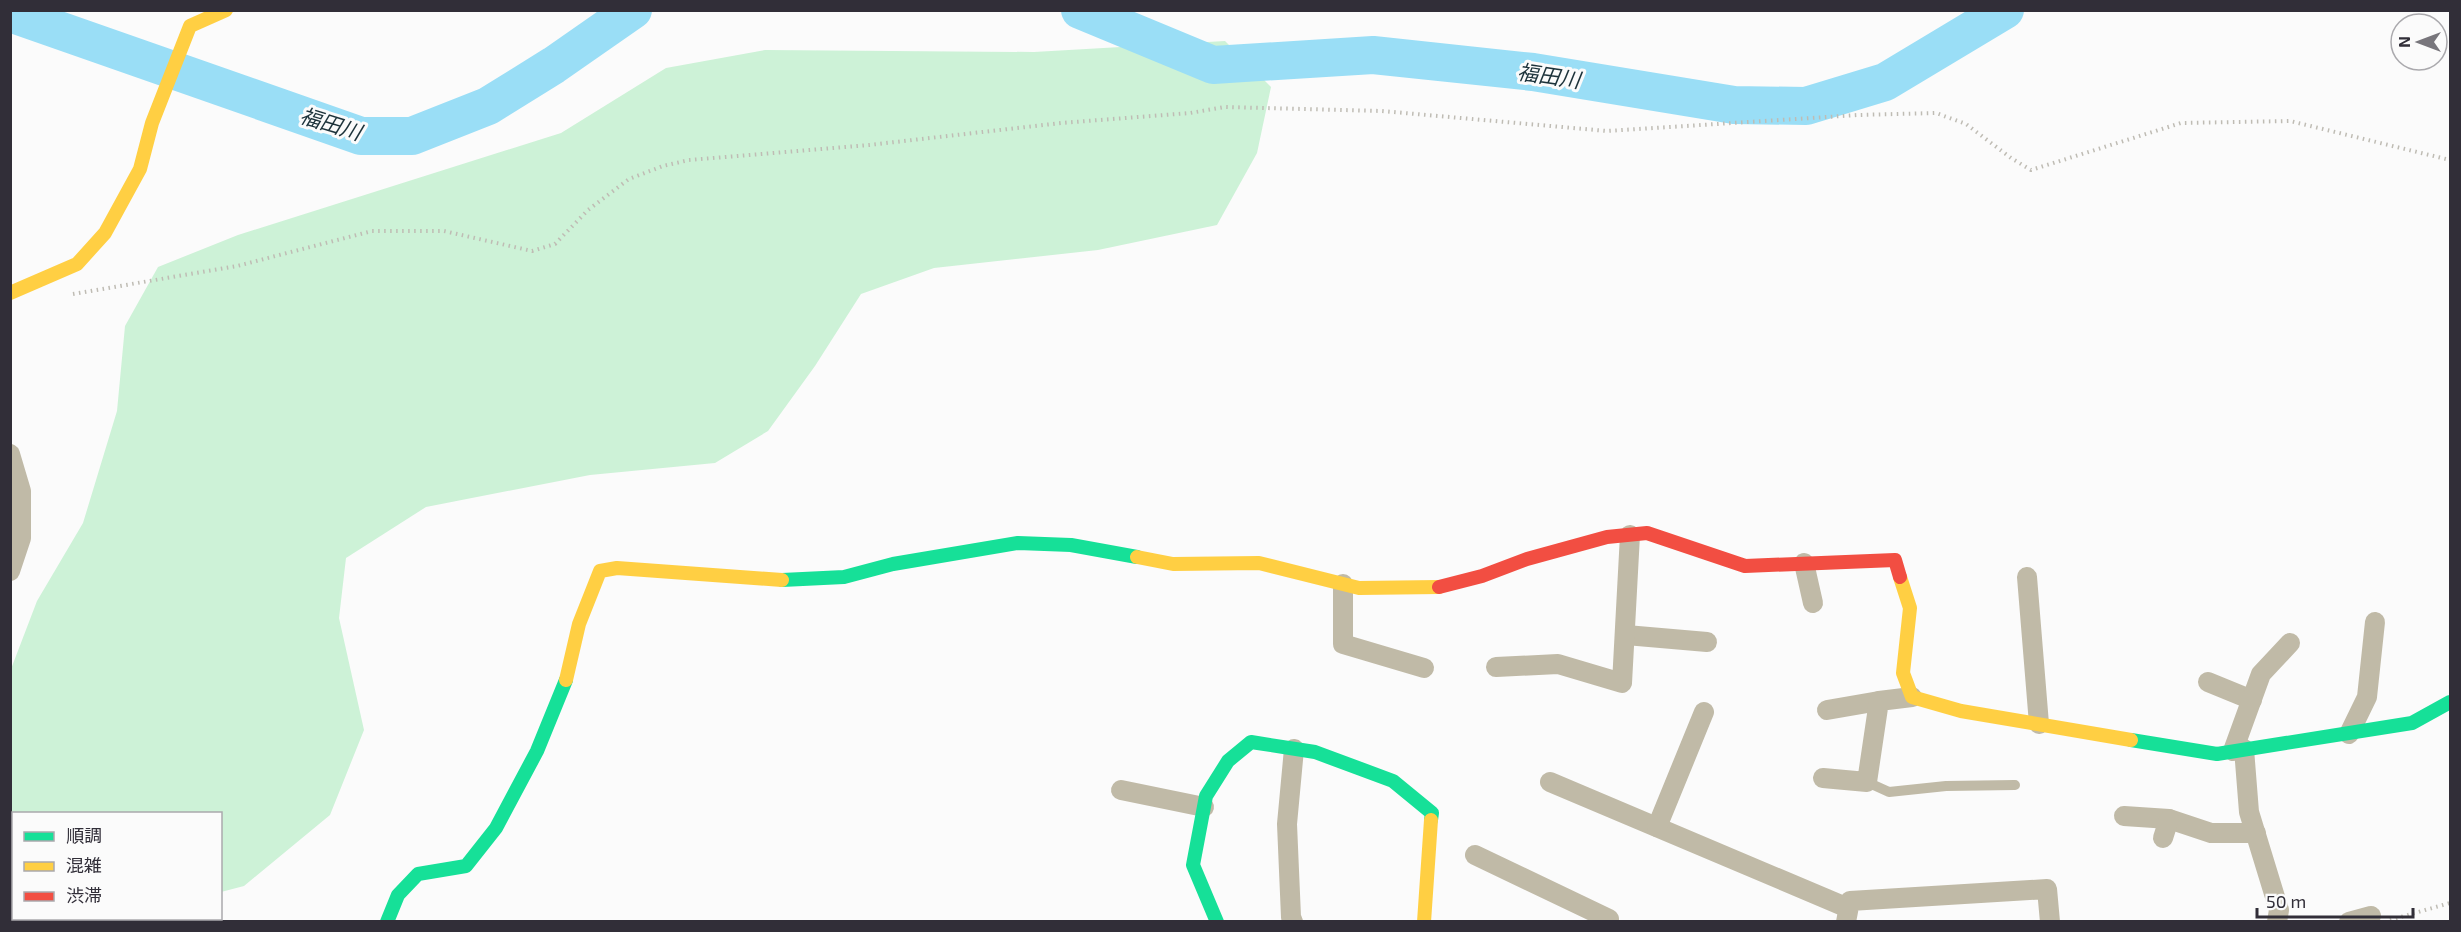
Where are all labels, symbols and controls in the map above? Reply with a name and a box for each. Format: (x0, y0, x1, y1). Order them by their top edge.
north arrow (2389, 12, 2449, 72)
text: N (2394, 36, 2413, 48)
water label: 福田川 (1516, 58, 1584, 92)
water label: 福田川 (297, 102, 367, 145)
legend (12, 812, 222, 920)
text: 順調 (66, 824, 102, 846)
text: 混雑 (66, 854, 102, 876)
scale bar (2257, 881, 2413, 919)
text: 渋滞 (66, 884, 102, 906)
text: 50 m (2266, 890, 2306, 912)

